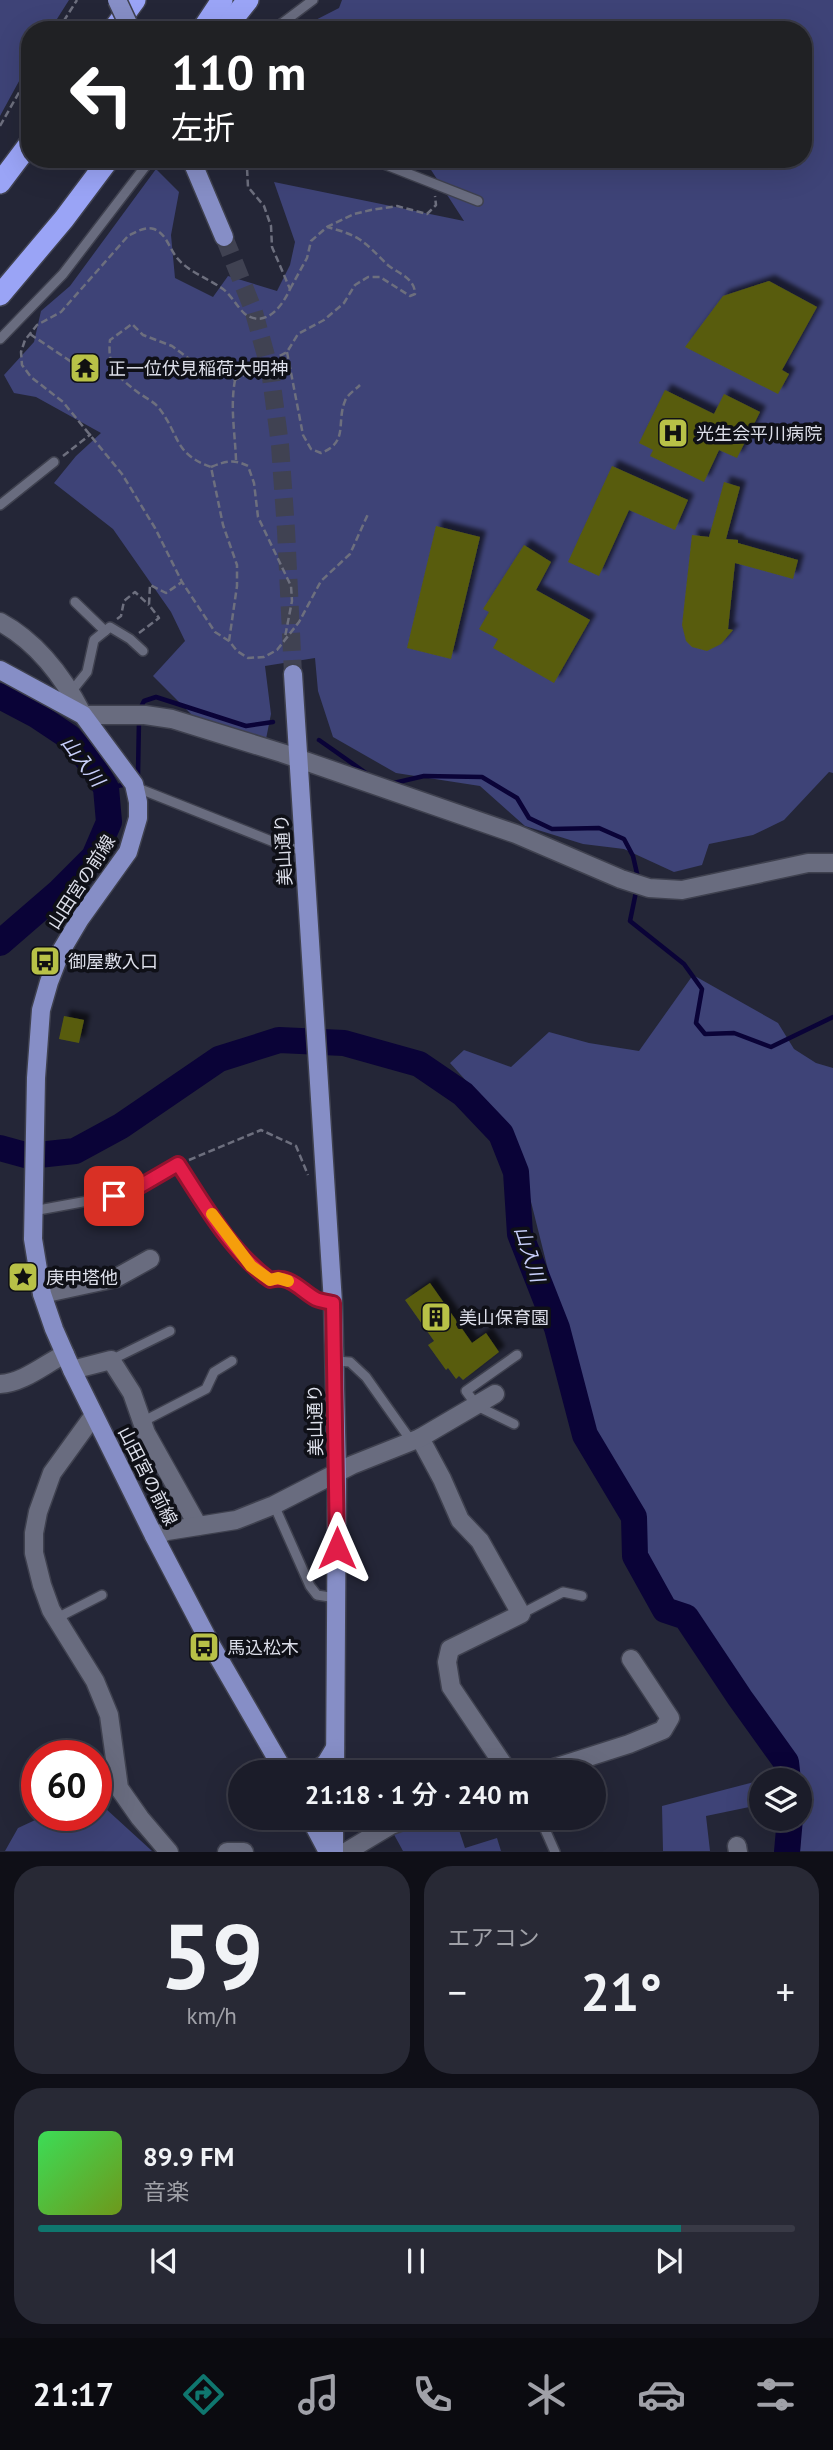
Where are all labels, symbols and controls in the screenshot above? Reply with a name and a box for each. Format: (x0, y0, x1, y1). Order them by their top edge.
text: 110 m (171, 40, 306, 104)
icon: left (56, 49, 147, 140)
text: 左折 (171, 106, 235, 148)
temple icon: 正一位伏見稲荷大明神 (68, 351, 102, 385)
place label: 正一位伏見稲荷大明神 (108, 357, 288, 380)
hospital icon: 光生会平川病院 (656, 416, 690, 450)
place label: 光生会平川病院 (696, 422, 822, 445)
water label: 山入川 (56, 731, 111, 793)
street label: 美山通り (270, 813, 296, 887)
street label: 山田宮の前線 (42, 830, 120, 934)
bus stop icon: 御屋敷入口 (28, 944, 62, 978)
place label: 御屋敷入口 (68, 950, 158, 973)
pin (84, 1166, 144, 1226)
icon: arrive (95, 1177, 133, 1215)
water label: 山入川 (510, 1223, 551, 1287)
place icon: 庚申塔他 (6, 1260, 40, 1294)
place label: 庚申塔他 (46, 1266, 118, 1289)
building icon: 美山保育園 (419, 1300, 453, 1334)
place label: 美山保育園 (459, 1306, 549, 1329)
street label: 美山通り (303, 1384, 327, 1456)
street label: 山田宮の前線 (113, 1423, 183, 1529)
position arrow (300, 1511, 374, 1585)
bus stop icon: 馬込松木 (187, 1630, 221, 1664)
place label: 馬込松木 (227, 1636, 299, 1659)
speed limit sign: 60 (21, 1740, 112, 1831)
map controls (749, 1768, 812, 1831)
button: layers (749, 1768, 812, 1831)
text: 21:18 · 1 分 · 240 m (305, 1778, 529, 1811)
text: 59 (160, 1896, 263, 2014)
text: エアコン (448, 1923, 540, 1952)
text: 21° (580, 1958, 662, 2025)
text: − (448, 1967, 467, 2016)
text: + (776, 1967, 795, 2016)
text: km/h (187, 2001, 237, 2030)
text: 89.9 FM (143, 2140, 234, 2173)
text: 音楽 (143, 2177, 189, 2206)
icon: previous (145, 2242, 183, 2280)
icon: pause (397, 2242, 435, 2280)
icon: next (650, 2242, 688, 2280)
icon: directions (179, 2370, 228, 2419)
icon: music (294, 2370, 343, 2419)
icon: phone (408, 2370, 457, 2419)
icon: climate (522, 2370, 571, 2419)
icon: car (637, 2370, 686, 2419)
icon: filters (751, 2370, 800, 2419)
text: 21:17 (33, 2373, 114, 2415)

